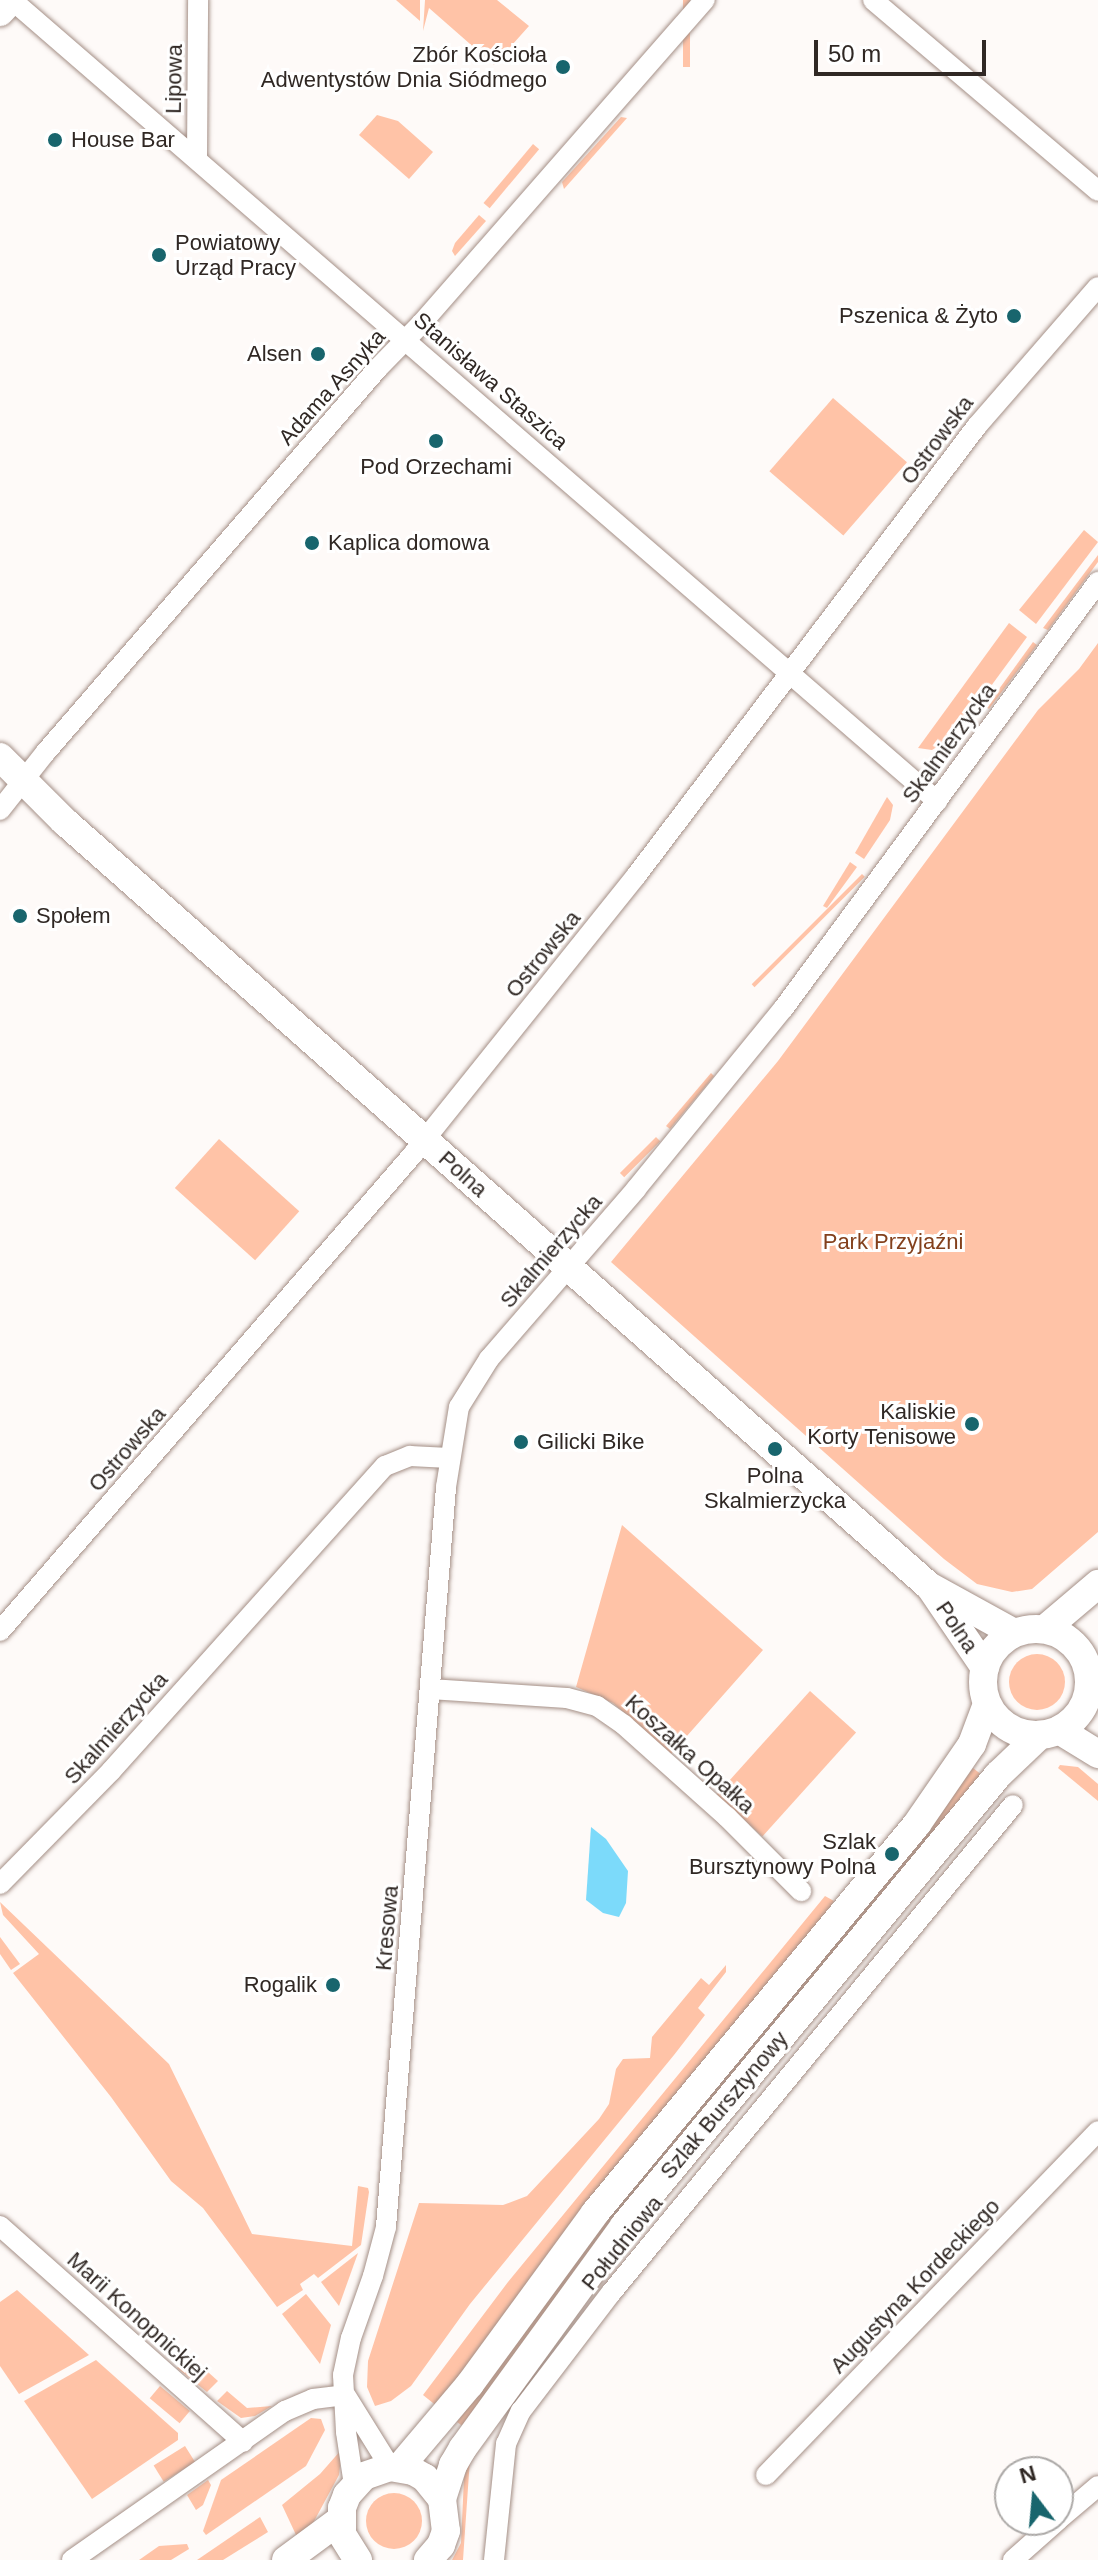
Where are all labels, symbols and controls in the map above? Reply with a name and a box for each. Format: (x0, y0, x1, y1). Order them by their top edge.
scale bar (818, 24, 990, 74)
text: 50 m (828, 40, 881, 67)
place label: Zbór Kościoła Adwentystów Dnia Siódmego (261, 41, 547, 92)
street label: Lipowa (160, 44, 188, 114)
marker: Zbór Kościoła Adwentystów Dnia Siódmego (554, 58, 572, 76)
place label: House Bar (71, 127, 175, 153)
marker: House Bar (46, 131, 64, 149)
place label: Powiatowy Urząd Pracy (175, 229, 296, 280)
marker: Powiatowy Urząd Pracy (150, 246, 168, 264)
place label: Pszenica & Żyto (839, 303, 998, 329)
street label: Stanisława Staszica (409, 307, 573, 455)
marker: Pszenica & Żyto (1005, 307, 1023, 325)
street label: Adama Asnyka (273, 323, 391, 451)
place label: Alsen (247, 341, 302, 367)
marker: Alsen (309, 345, 327, 363)
street label: Ostrowska (895, 391, 979, 489)
marker: Pod Orzechami (427, 432, 445, 450)
place label: Pod Orzechami (360, 454, 512, 480)
place label: Kaplica domowa (328, 530, 489, 556)
marker: Kaplica domowa (303, 534, 321, 552)
street label: Skalmierzycka (897, 678, 1001, 808)
place label: Społem (36, 903, 111, 929)
street label: Ostrowska (500, 905, 586, 1003)
marker: Społem (11, 907, 29, 925)
street label: Polna (433, 1145, 493, 1203)
street label: Skalmierzycka (495, 1189, 607, 1313)
park label: Park Przyjaźni (823, 1229, 963, 1255)
place label: Kaliskie Korty Tenisowe (807, 1398, 956, 1450)
street label: Ostrowska (83, 1401, 171, 1497)
marker: Kaliskie Korty Tenisowe (963, 1415, 981, 1433)
place label: Gilicki Bike (537, 1429, 645, 1455)
marker: Gilicki Bike (512, 1433, 530, 1451)
marker: Polna Skalmierzycka (766, 1440, 784, 1458)
place label: Polna Skalmierzycka (704, 1462, 846, 1514)
street label: Polna (930, 1596, 984, 1658)
street label: Skalmierzycka (59, 1666, 173, 1790)
street label: Koszałka Opałka (620, 1689, 760, 1819)
place label: Szlak Bursztynowy Polna (689, 1828, 876, 1880)
marker: Szlak Bursztynowy Polna (883, 1845, 901, 1863)
street label: Kresowa (370, 1884, 404, 1972)
place label: Rogalik (244, 1972, 317, 1998)
marker: Rogalik (324, 1976, 342, 1994)
street label: Szlak Bursztynowy (655, 2026, 793, 2184)
street label: Południowa (576, 2190, 668, 2296)
street label: Augustyna Kordeckiego (825, 2193, 1005, 2379)
street label: Marii Konopnickiej (62, 2246, 212, 2386)
north arrow (994, 2456, 1074, 2536)
text: N (1017, 2460, 1039, 2489)

